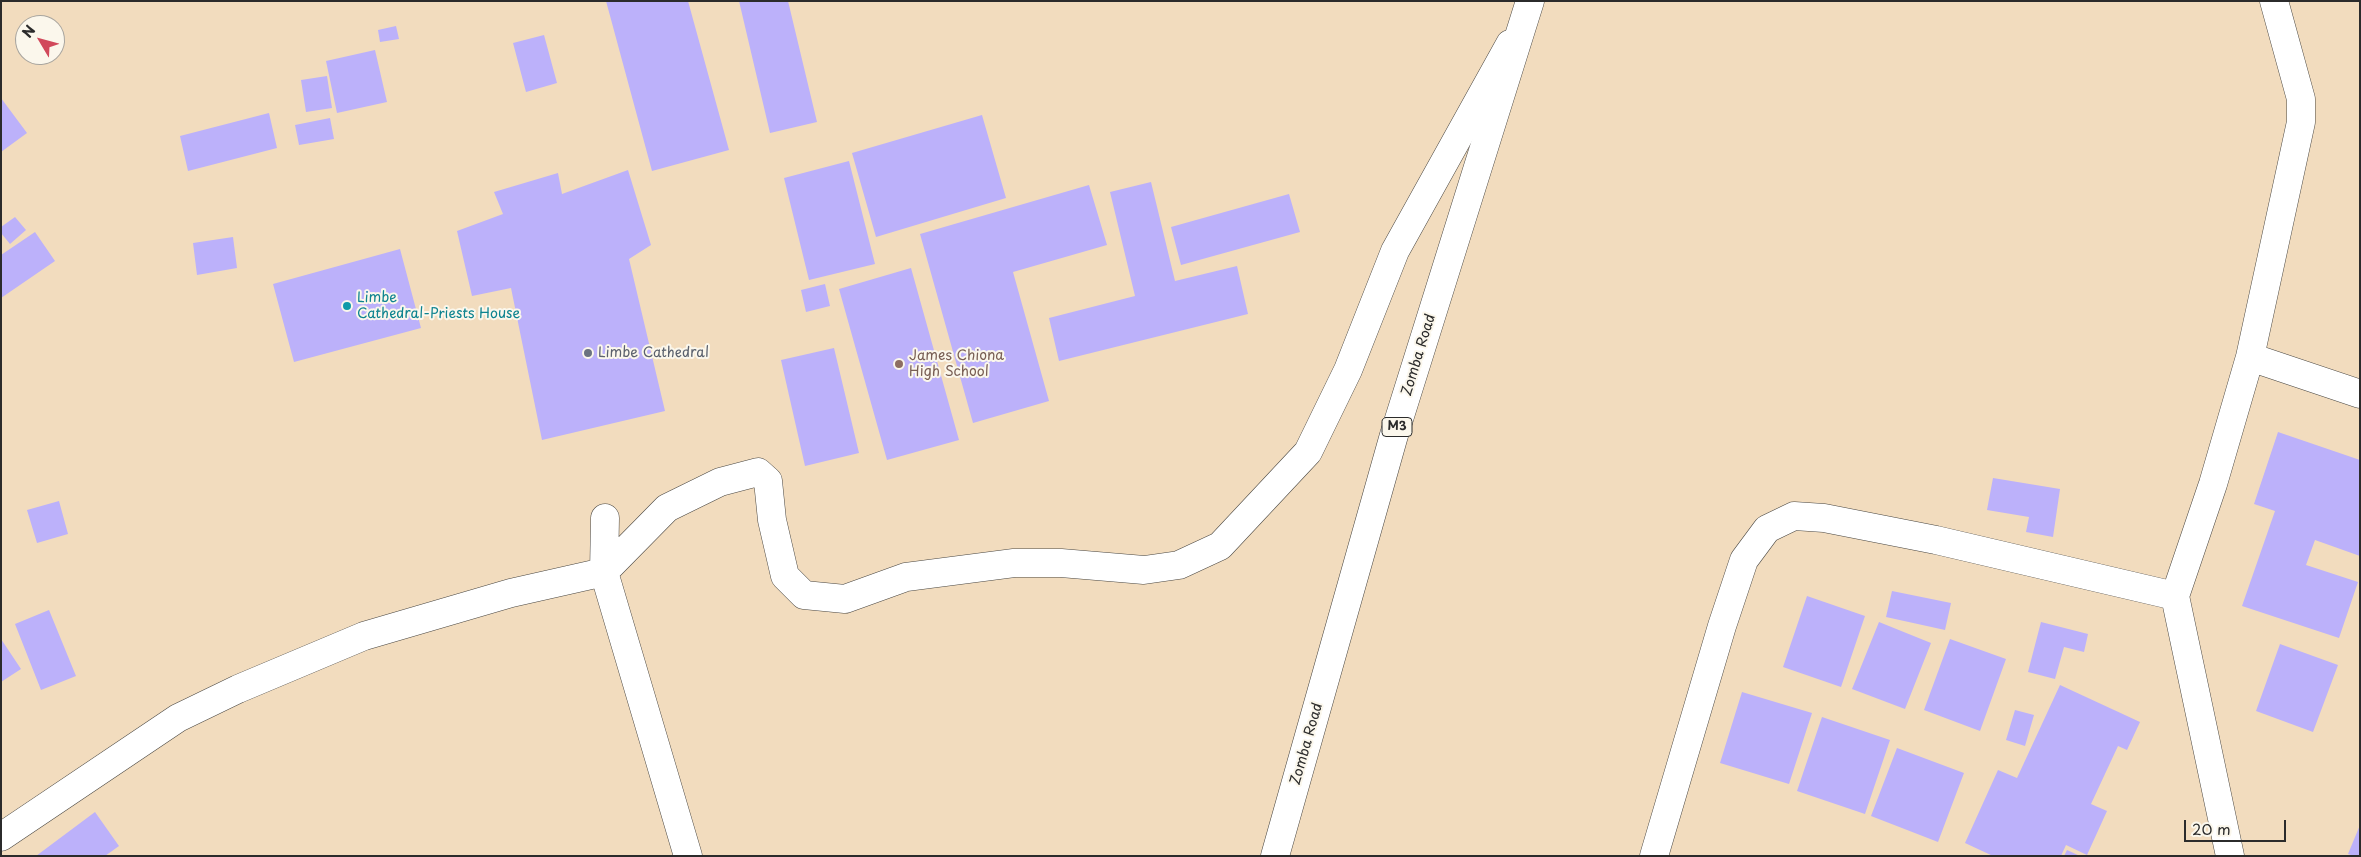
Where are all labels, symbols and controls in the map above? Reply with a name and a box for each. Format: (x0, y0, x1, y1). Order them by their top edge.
north arrow (15, 15, 65, 65)
text: N (17, 21, 40, 42)
place label: Limbe Cathedral-Priests House (357, 290, 520, 322)
marker: Limbe Cathedral-Priests House (341, 300, 353, 312)
street label: Zomba Road (1399, 312, 1439, 398)
place label: Limbe Cathedral (598, 345, 709, 361)
marker: Limbe Cathedral (582, 347, 594, 359)
place label: James Chiona High School (909, 348, 1004, 381)
marker: James Chiona High School (893, 358, 905, 370)
road number: M3 (1382, 418, 1412, 437)
street label: Zomba Road (1287, 701, 1327, 787)
scale bar (2186, 810, 2288, 842)
text: 20 m (2192, 817, 2231, 840)

